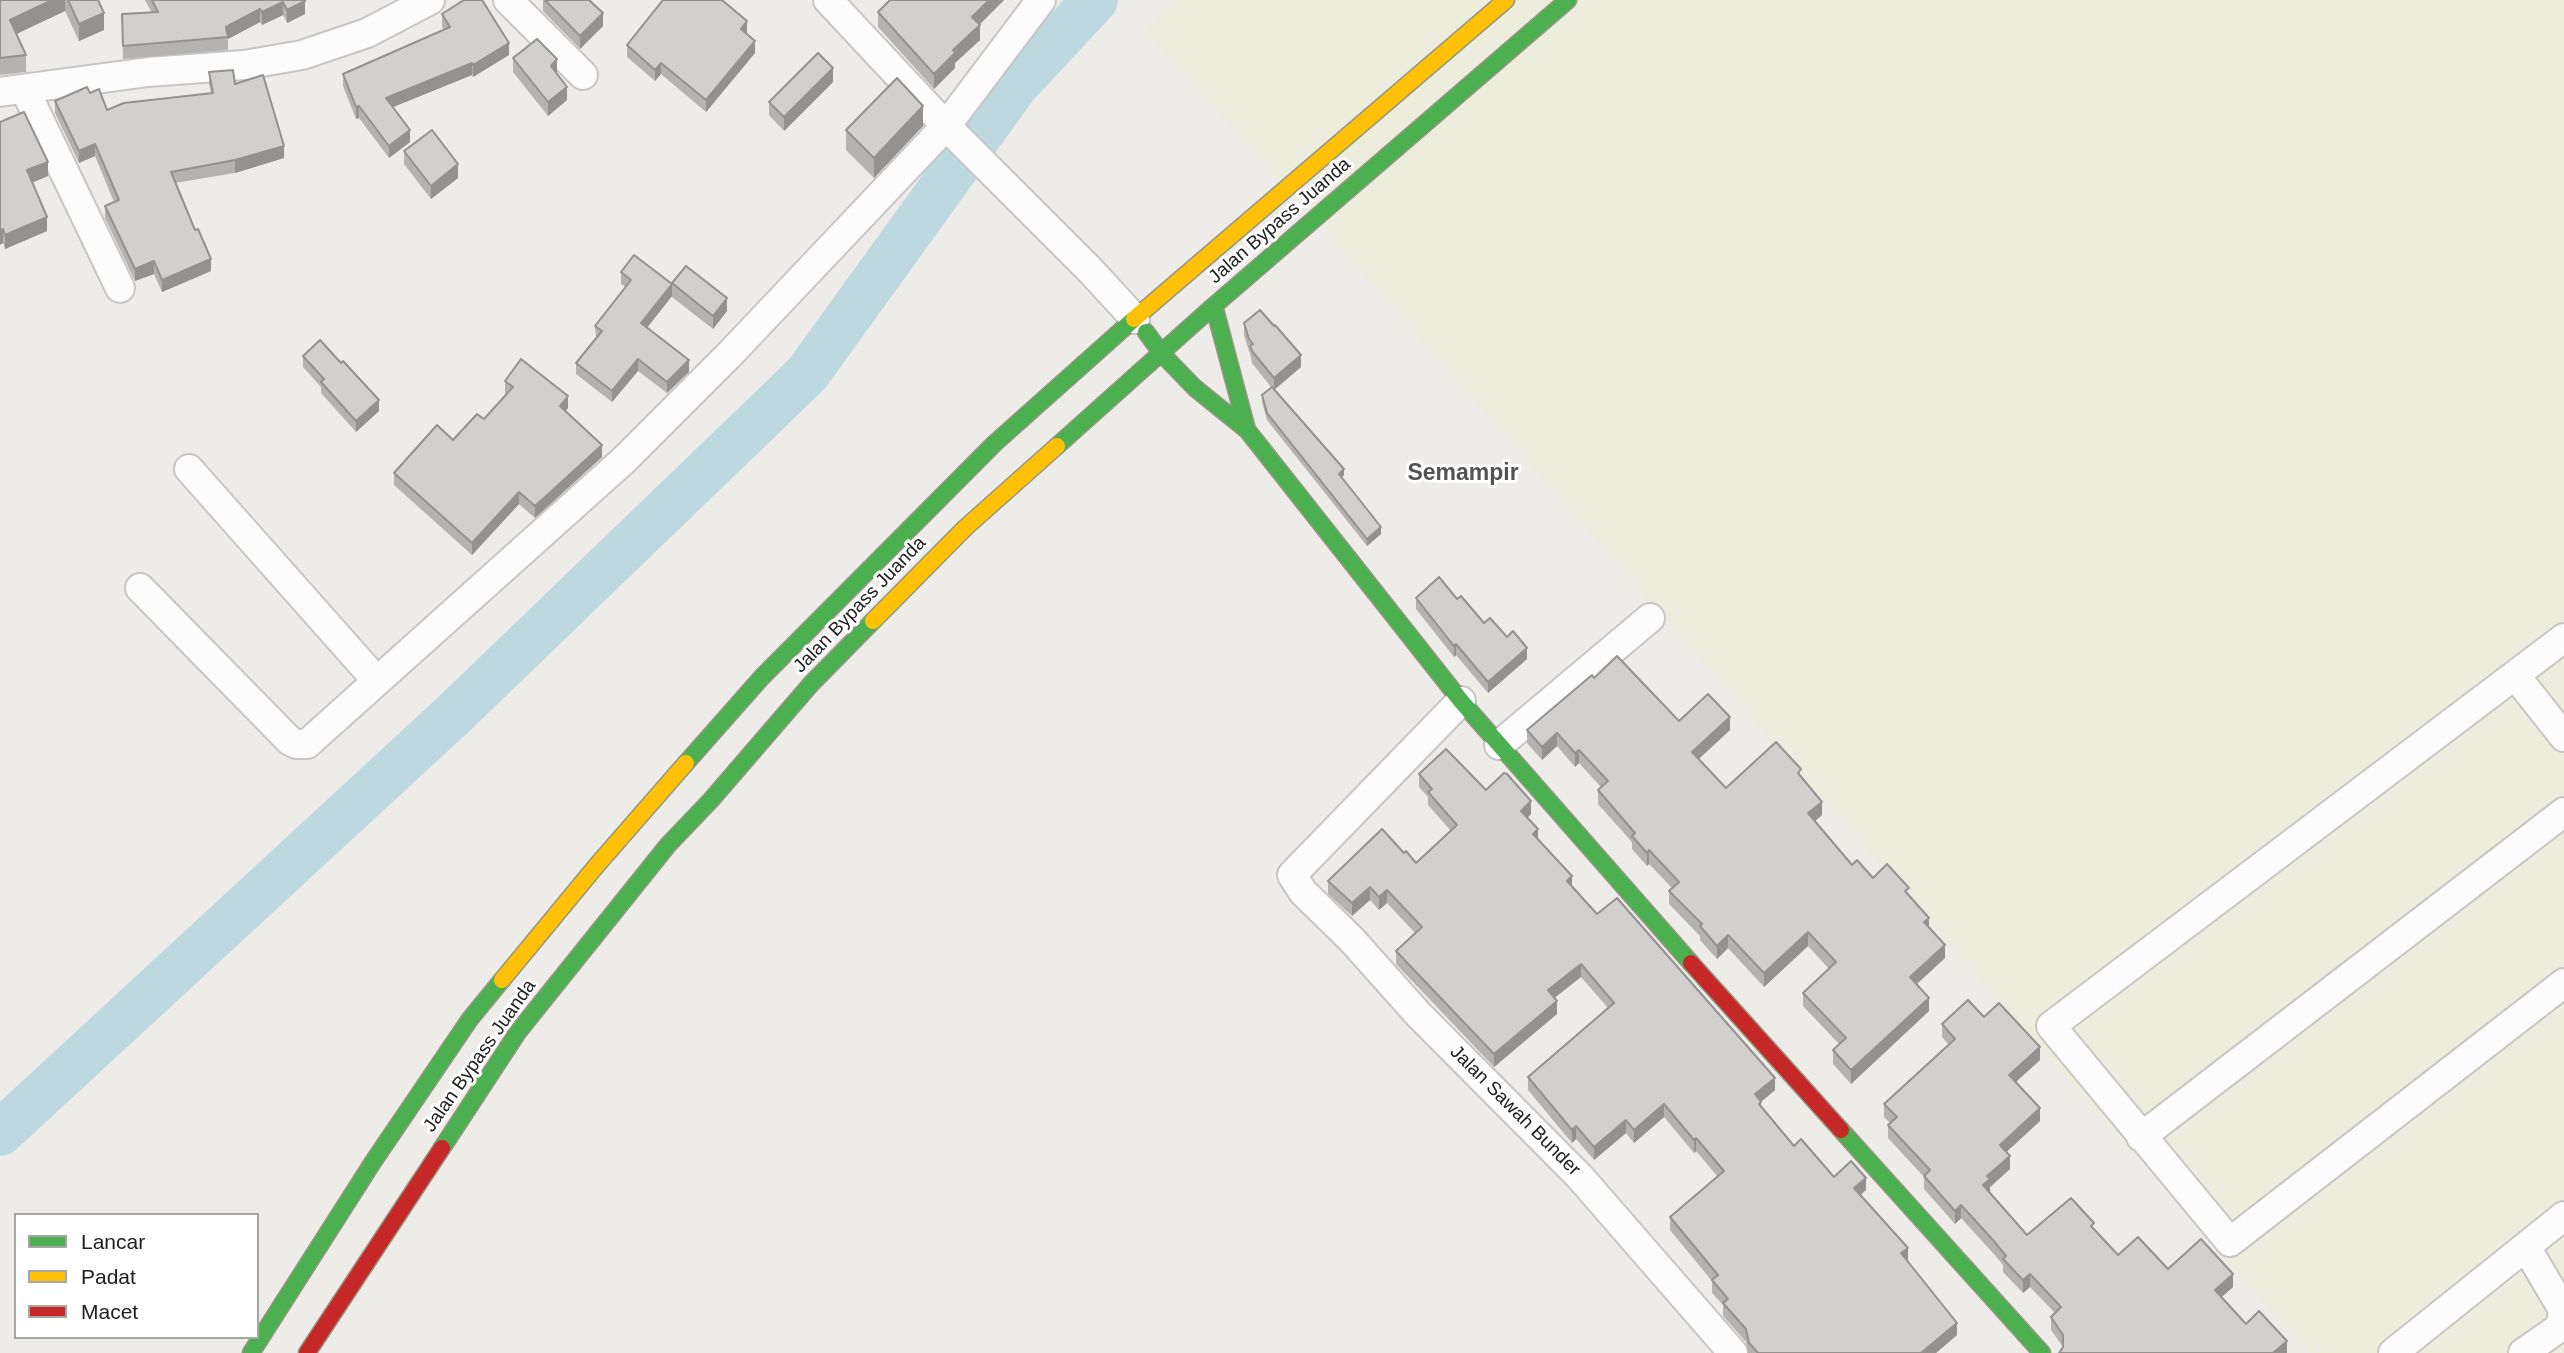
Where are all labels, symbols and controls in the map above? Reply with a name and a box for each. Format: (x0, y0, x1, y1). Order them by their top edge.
street label: Jalan Bypass Juanda (1204, 153, 1356, 289)
district label: Semampir (1407, 460, 1519, 488)
street label: Jalan Bypass Juanda (789, 532, 931, 678)
street label: Jalan Bypass Juanda (419, 975, 541, 1137)
street label: Jalan Sawah Bunder (1445, 1041, 1585, 1181)
legend (14, 1213, 259, 1339)
text: Lancar (81, 1230, 145, 1253)
text: Padat (81, 1265, 136, 1288)
text: Macet (81, 1300, 138, 1323)

